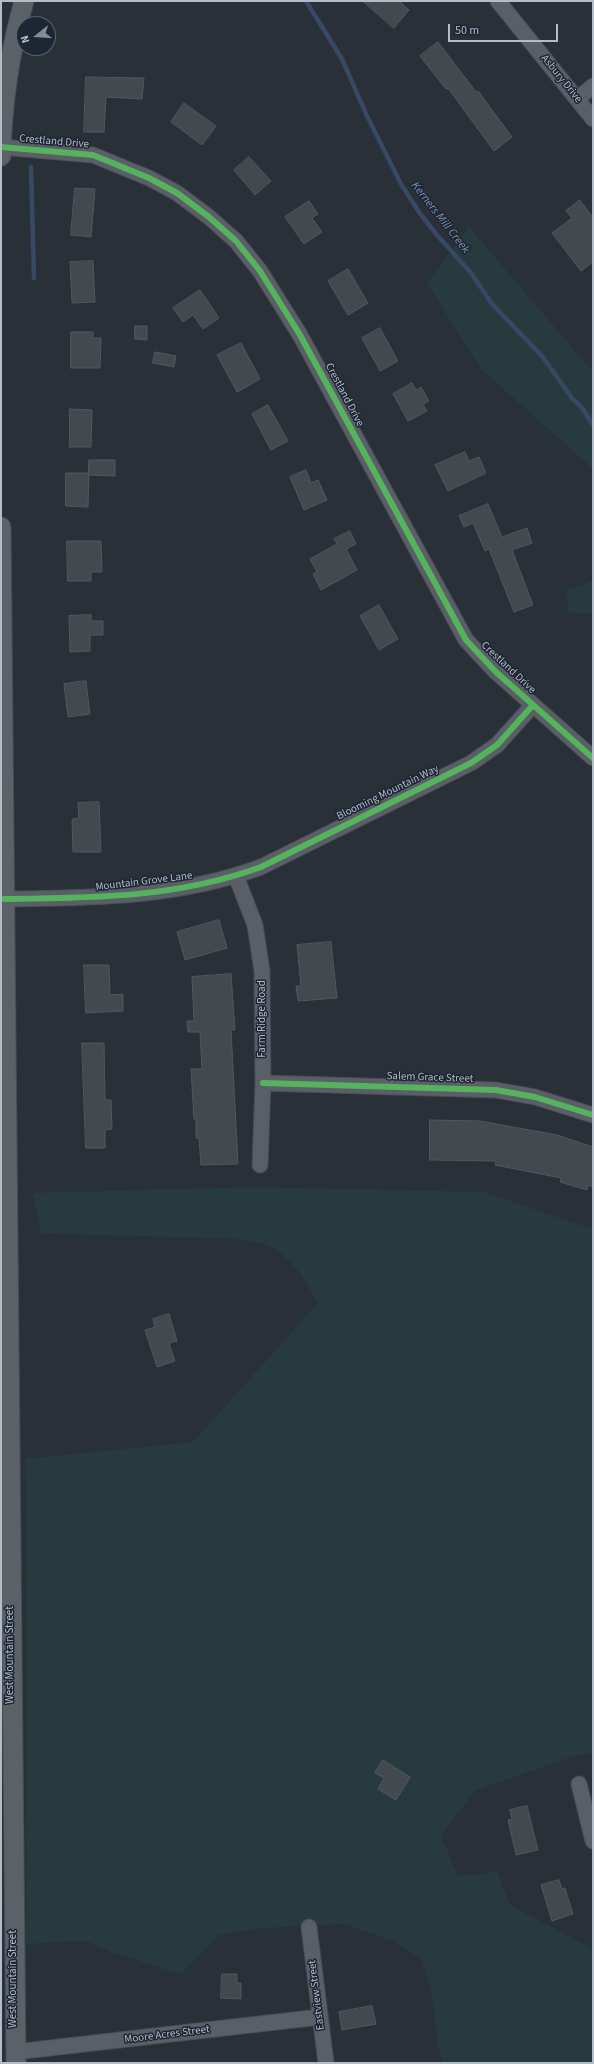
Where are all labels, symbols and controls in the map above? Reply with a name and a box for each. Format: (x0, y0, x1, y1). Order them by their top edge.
north arrow (16, 16, 56, 56)
scale bar (450, 16, 560, 42)
text: 50 m (455, 22, 479, 39)
text: N (17, 34, 33, 45)
street label: Asbury Drive (538, 52, 584, 106)
street label: Crestland Drive (19, 132, 89, 152)
water label: Kerners Mill Creek (407, 179, 473, 257)
street label: Crestland Drive (322, 361, 366, 429)
street label: Crestland Drive (478, 639, 538, 697)
street label: Blooming Mountain Way (335, 763, 441, 823)
street label: Mountain Grove Lane (95, 870, 193, 894)
street label: Farm Ridge Road (256, 980, 270, 1058)
street label: Salem Grace Street (386, 1070, 474, 1086)
street label: West Mountain Street (4, 1606, 18, 1704)
street label: West Mountain Street (7, 1930, 21, 2028)
street label: Eastview Street (306, 1959, 328, 2031)
street label: Moore Acres Street (124, 2023, 210, 2047)

